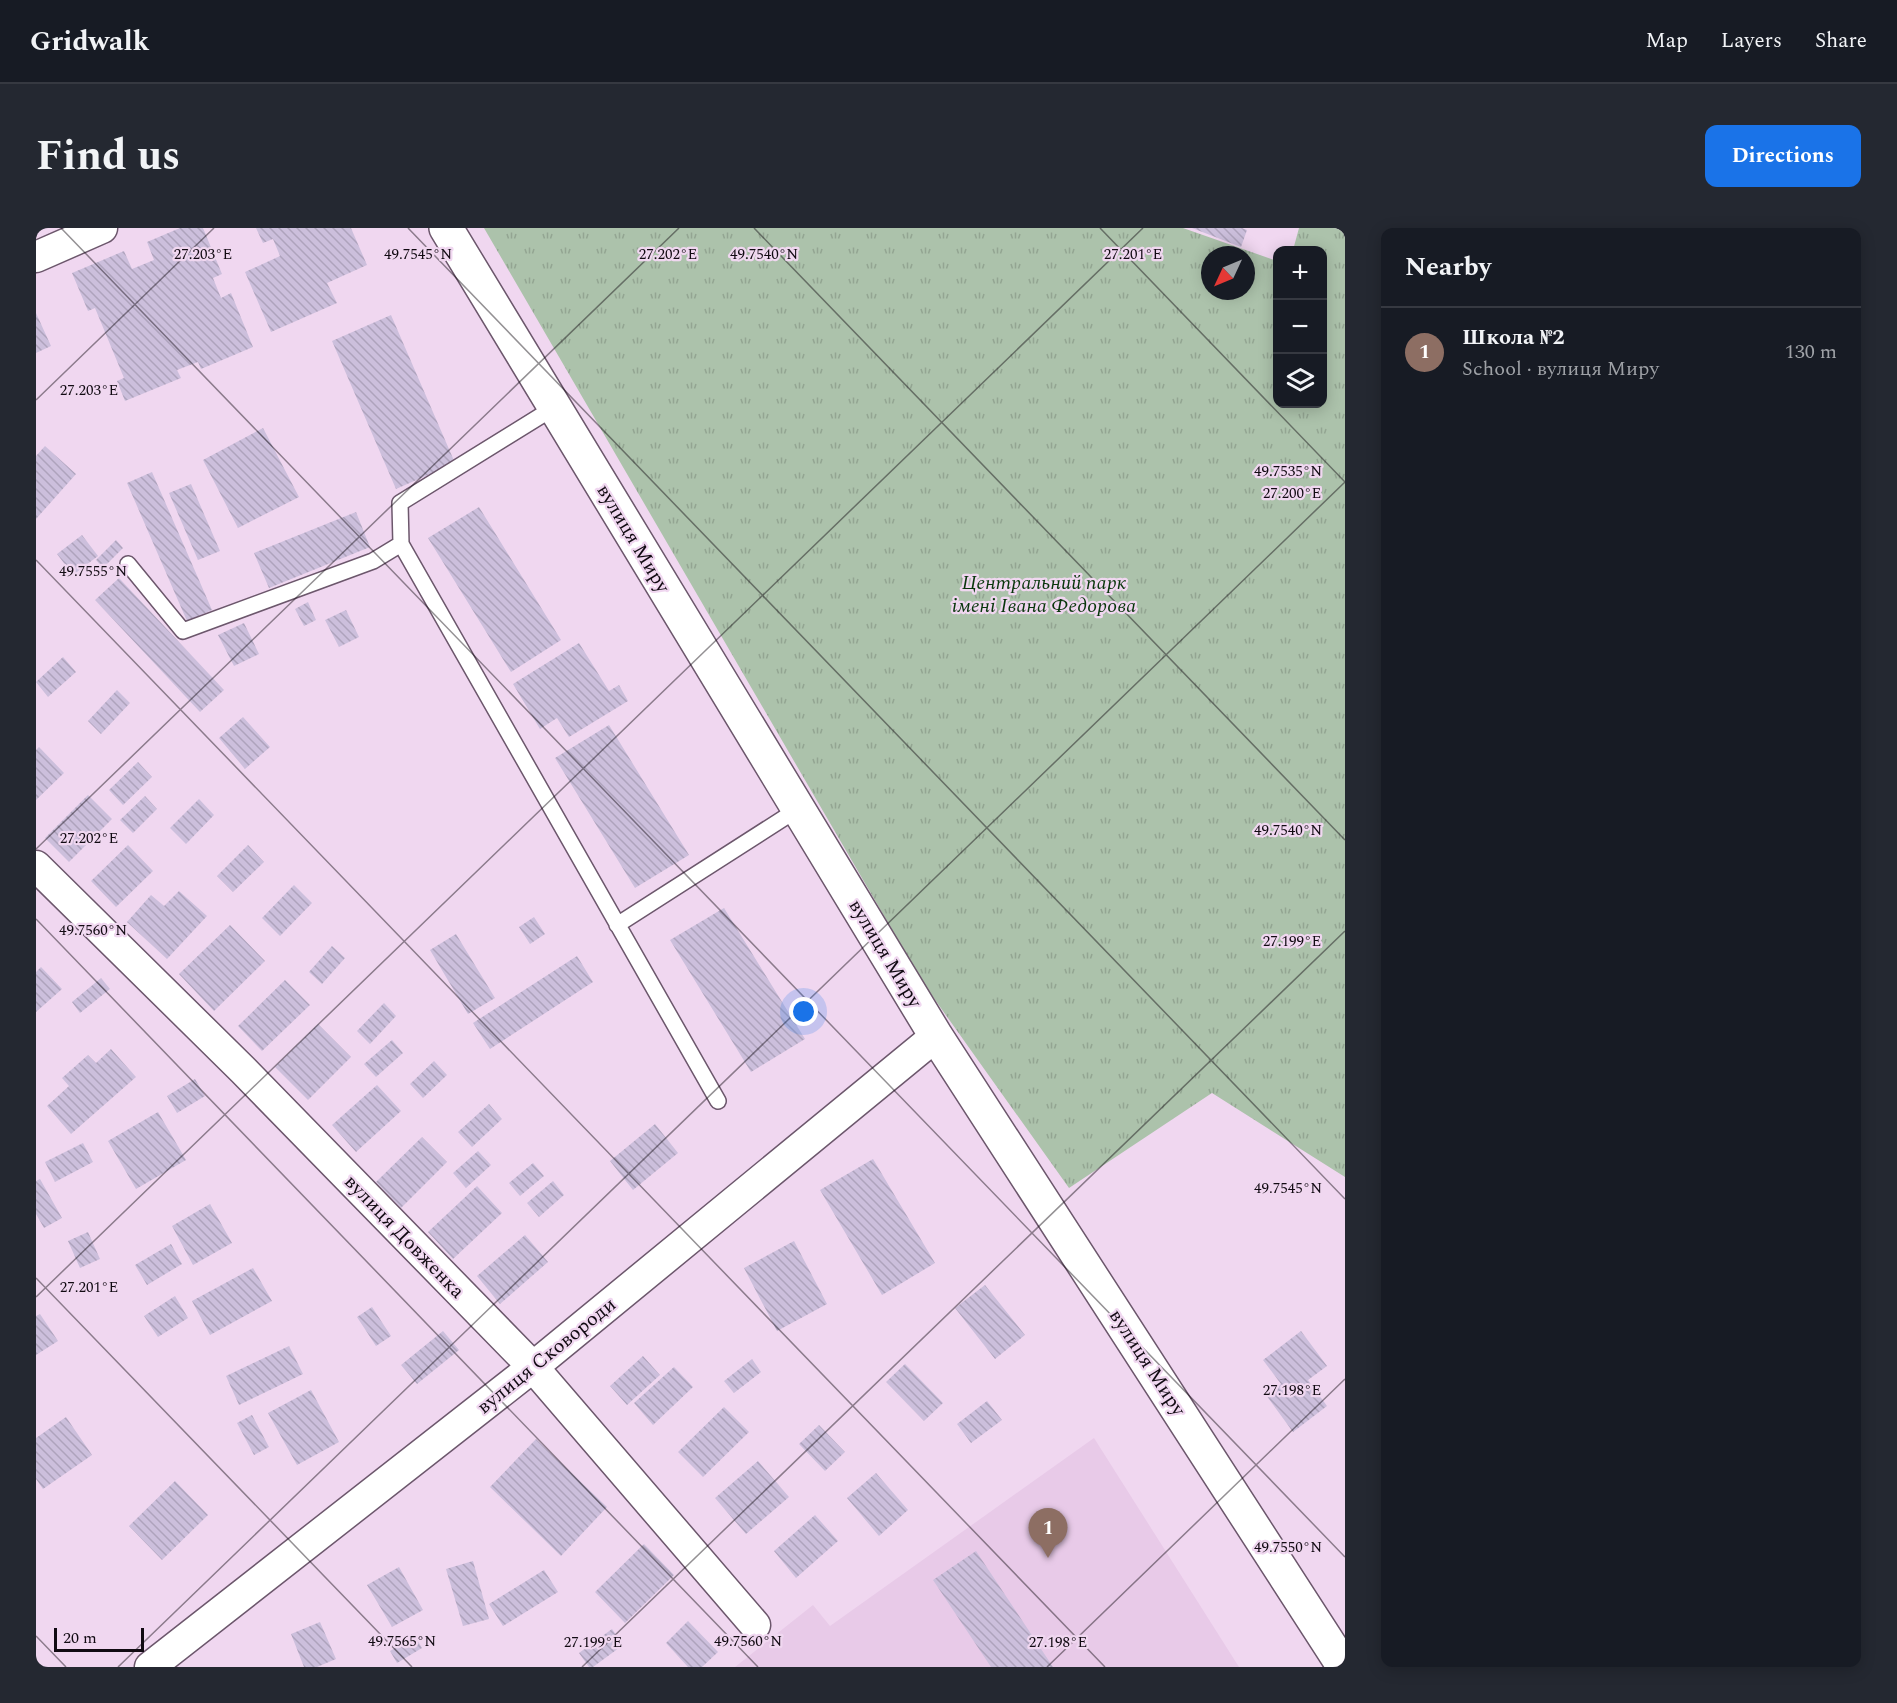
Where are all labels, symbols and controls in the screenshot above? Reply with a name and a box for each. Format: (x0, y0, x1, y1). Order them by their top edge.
text: Gridwalk (30, 20, 149, 63)
text: Map (1646, 25, 1688, 57)
text: Layers (1721, 25, 1782, 57)
text: Share (1815, 25, 1867, 57)
text: Find us (36, 125, 180, 188)
button: Directions (1705, 125, 1861, 187)
text: 27.203°E (174, 243, 232, 266)
text: 49.7545°N (384, 243, 452, 266)
text: 27.202°E (639, 243, 697, 266)
text: 49.7540°N (730, 243, 798, 266)
text: 27.201°E (1104, 243, 1162, 266)
north arrow (1201, 246, 1255, 300)
map controls (1273, 246, 1327, 408)
button: + (1273, 246, 1327, 300)
text: Nearby (1405, 247, 1491, 287)
button: − (1273, 300, 1327, 354)
text: Школа №2 (1462, 321, 1565, 354)
text: 1 (1419, 337, 1430, 367)
text: 130 m (1785, 337, 1837, 367)
button: layers (1273, 354, 1327, 408)
text: School · вулиця Миру (1462, 354, 1659, 384)
text: 27.203°E (60, 379, 118, 402)
text: 49.7535°N (1254, 460, 1322, 483)
street label: вулиця Миру (589, 478, 678, 600)
text: 27.200°E (1263, 482, 1321, 505)
text: 49.7555°N (59, 560, 127, 583)
park label: Центральний парк імені Івана Федорова (952, 568, 1136, 621)
text: 49.7540°N (1254, 819, 1322, 842)
text: 27.202°E (60, 827, 118, 850)
street label: вулиця Миру (841, 893, 930, 1015)
text: 49.7560°N (59, 919, 127, 942)
text: 27.199°E (1263, 930, 1321, 953)
your location (789, 997, 818, 1026)
street label: вулиця Довженка (337, 1168, 472, 1306)
text: 49.7545°N (1254, 1177, 1322, 1200)
text: 27.201°E (60, 1276, 118, 1299)
street label: вулиця Сковороди (470, 1290, 623, 1422)
street label: вулиця Миру (1101, 1303, 1194, 1423)
text: 27.198°E (1263, 1379, 1321, 1402)
pin: 1 (1028, 1508, 1068, 1558)
text: 49.7550°N (1254, 1536, 1322, 1559)
scale bar (54, 1625, 144, 1652)
text: 20 m (63, 1626, 97, 1650)
text: 49.7565°N (368, 1630, 436, 1653)
text: 49.7560°N (714, 1630, 782, 1653)
text: 27.199°E (564, 1631, 622, 1654)
text: 27.198°E (1029, 1631, 1087, 1654)

